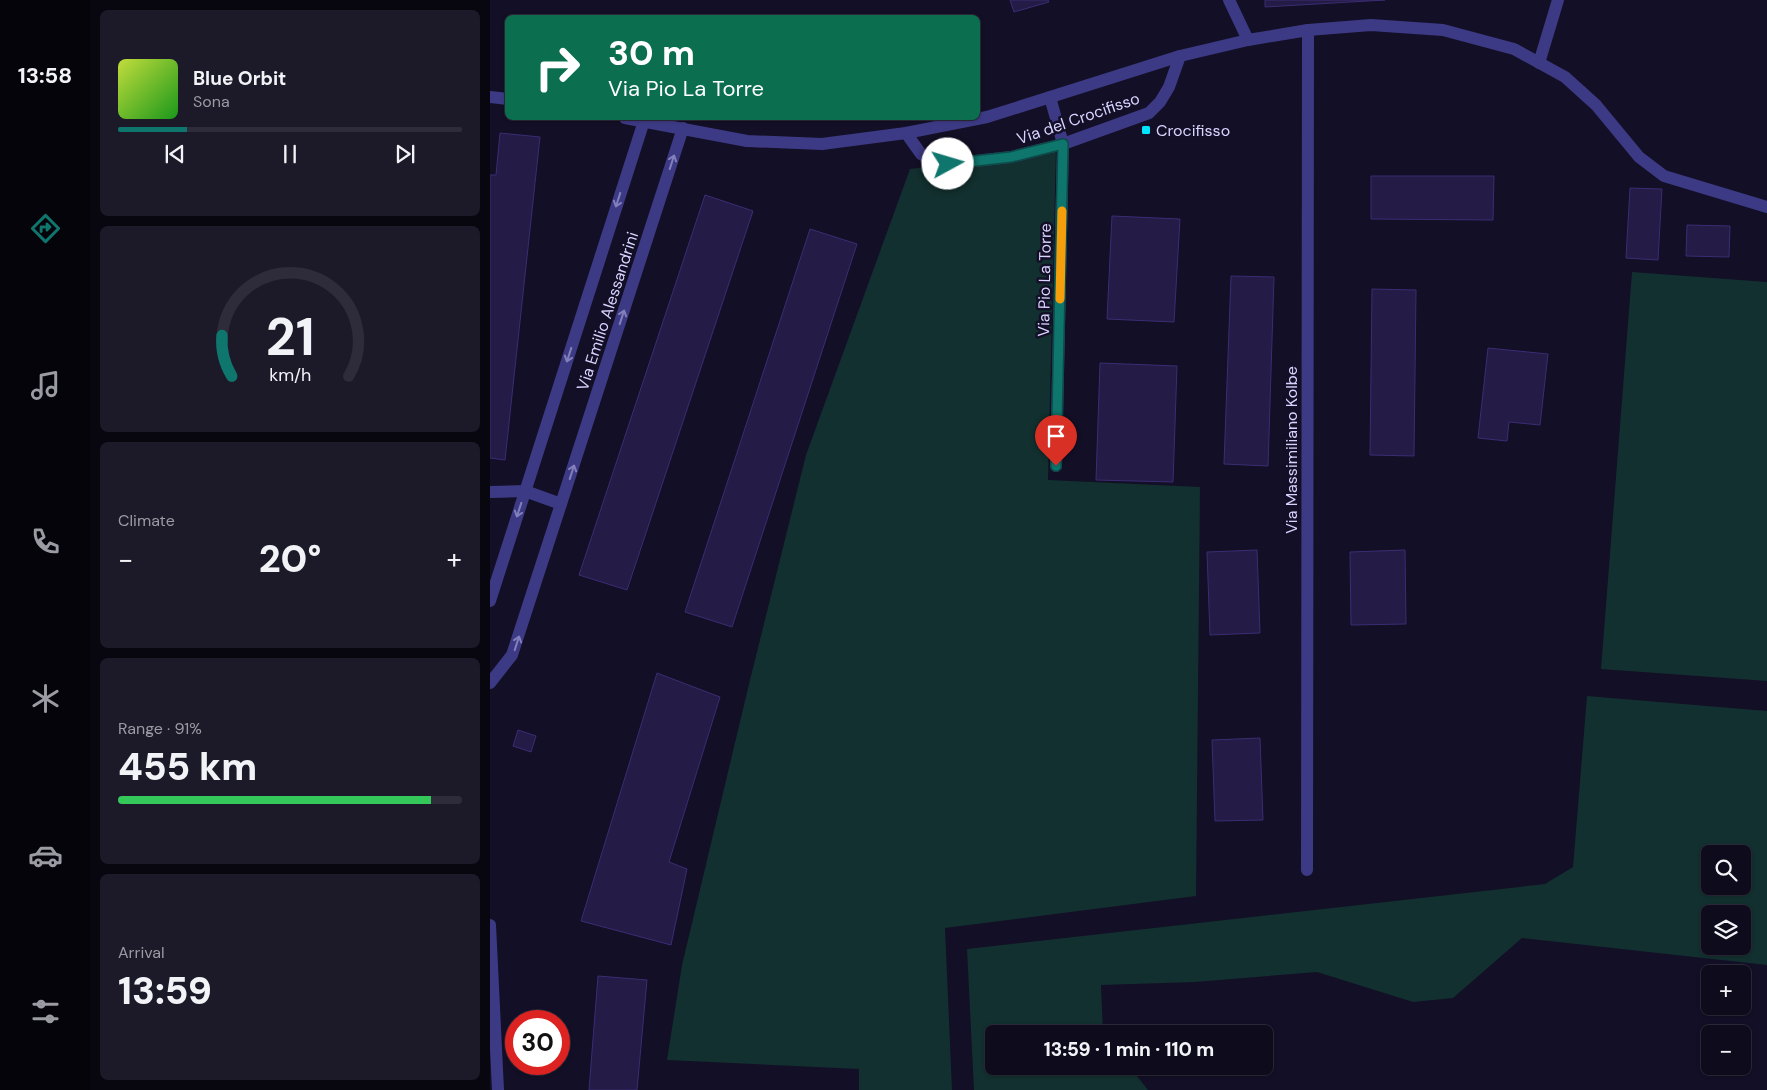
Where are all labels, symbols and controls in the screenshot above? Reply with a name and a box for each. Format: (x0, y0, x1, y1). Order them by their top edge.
text: 30 m (608, 30, 695, 76)
icon: right (525, 35, 590, 100)
text: 13:58 (18, 61, 72, 90)
text: Blue Orbit (193, 66, 286, 91)
text: Via Pio La Torre (608, 74, 764, 103)
street label: Via del Crocifisso (1014, 88, 1142, 149)
text: Sona (193, 91, 230, 112)
place label: Crocifisso (1156, 120, 1230, 141)
marker: Crocifisso (1140, 124, 1152, 136)
position arrow (921, 137, 973, 189)
icon: previous (161, 140, 189, 168)
icon: pause (276, 140, 304, 168)
icon: next (391, 140, 419, 168)
one-way arrow (668, 155, 677, 171)
one-way arrow (613, 192, 623, 208)
icon: directions (28, 211, 63, 246)
street label: Via Pio La Torre (1033, 223, 1056, 337)
street label: Via Emilio Alessandrini (572, 229, 643, 393)
text: 21 (266, 303, 314, 371)
one-way arrow (618, 310, 627, 325)
one-way arrow (563, 347, 573, 363)
text: km/h (269, 363, 311, 387)
street label: Via Massimiliano Kolbe (1281, 366, 1302, 534)
icon: music (28, 368, 63, 403)
pin (1035, 415, 1077, 466)
icon: arrive (1042, 422, 1070, 450)
one-way arrow (568, 464, 577, 480)
one-way arrow (514, 502, 524, 518)
text: Climate (118, 510, 175, 531)
icon: phone (28, 524, 63, 559)
text: 20° (259, 534, 321, 584)
text: − (118, 541, 133, 578)
text: + (447, 541, 462, 578)
one-way arrow (512, 635, 522, 651)
icon: climate (28, 681, 63, 716)
text: Range · 91% (118, 718, 202, 739)
text: 455 km (118, 742, 257, 792)
icon: car (28, 838, 63, 873)
map controls (1701, 845, 1751, 1075)
button: search (1701, 845, 1751, 895)
button: layers (1701, 905, 1751, 955)
text: Arrival (118, 942, 165, 963)
button: + (1701, 965, 1751, 1015)
text: 13:59 (118, 966, 212, 1016)
icon: filters (28, 994, 63, 1029)
speed limit sign: 30 (505, 1010, 570, 1075)
button: − (1701, 1025, 1751, 1075)
text: 13:59 · 1 min · 110 m (1044, 1037, 1214, 1062)

